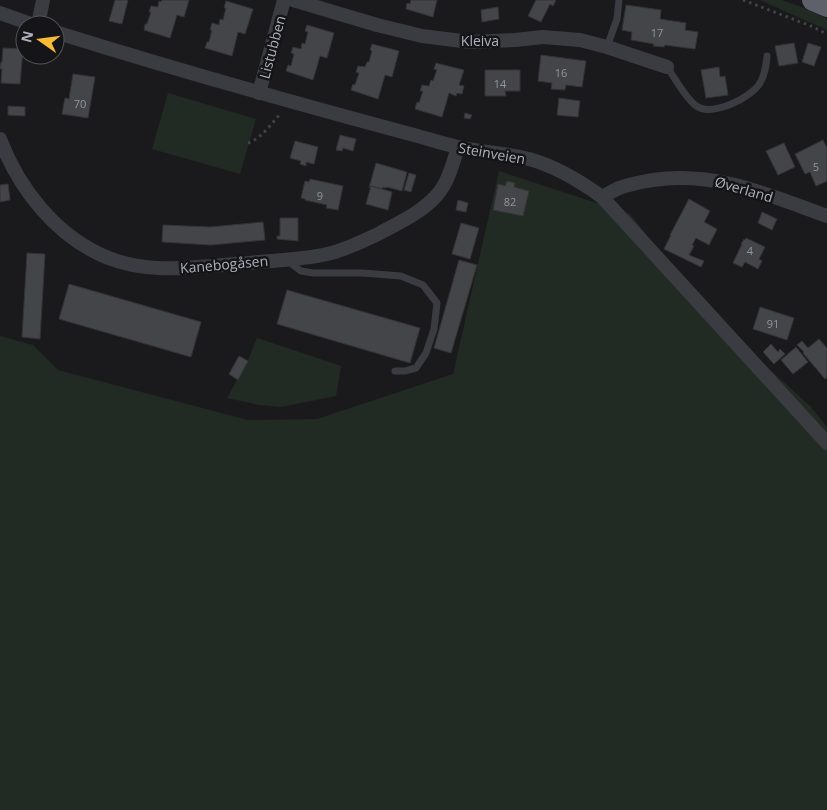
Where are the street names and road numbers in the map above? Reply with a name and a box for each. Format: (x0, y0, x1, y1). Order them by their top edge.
street label: Listubben (254, 13, 290, 81)
street label: Kleiva (461, 31, 499, 50)
street label: Steinveien (457, 138, 527, 168)
street label: Øverland (713, 172, 775, 206)
street label: Kanebogåsen (179, 251, 269, 277)

